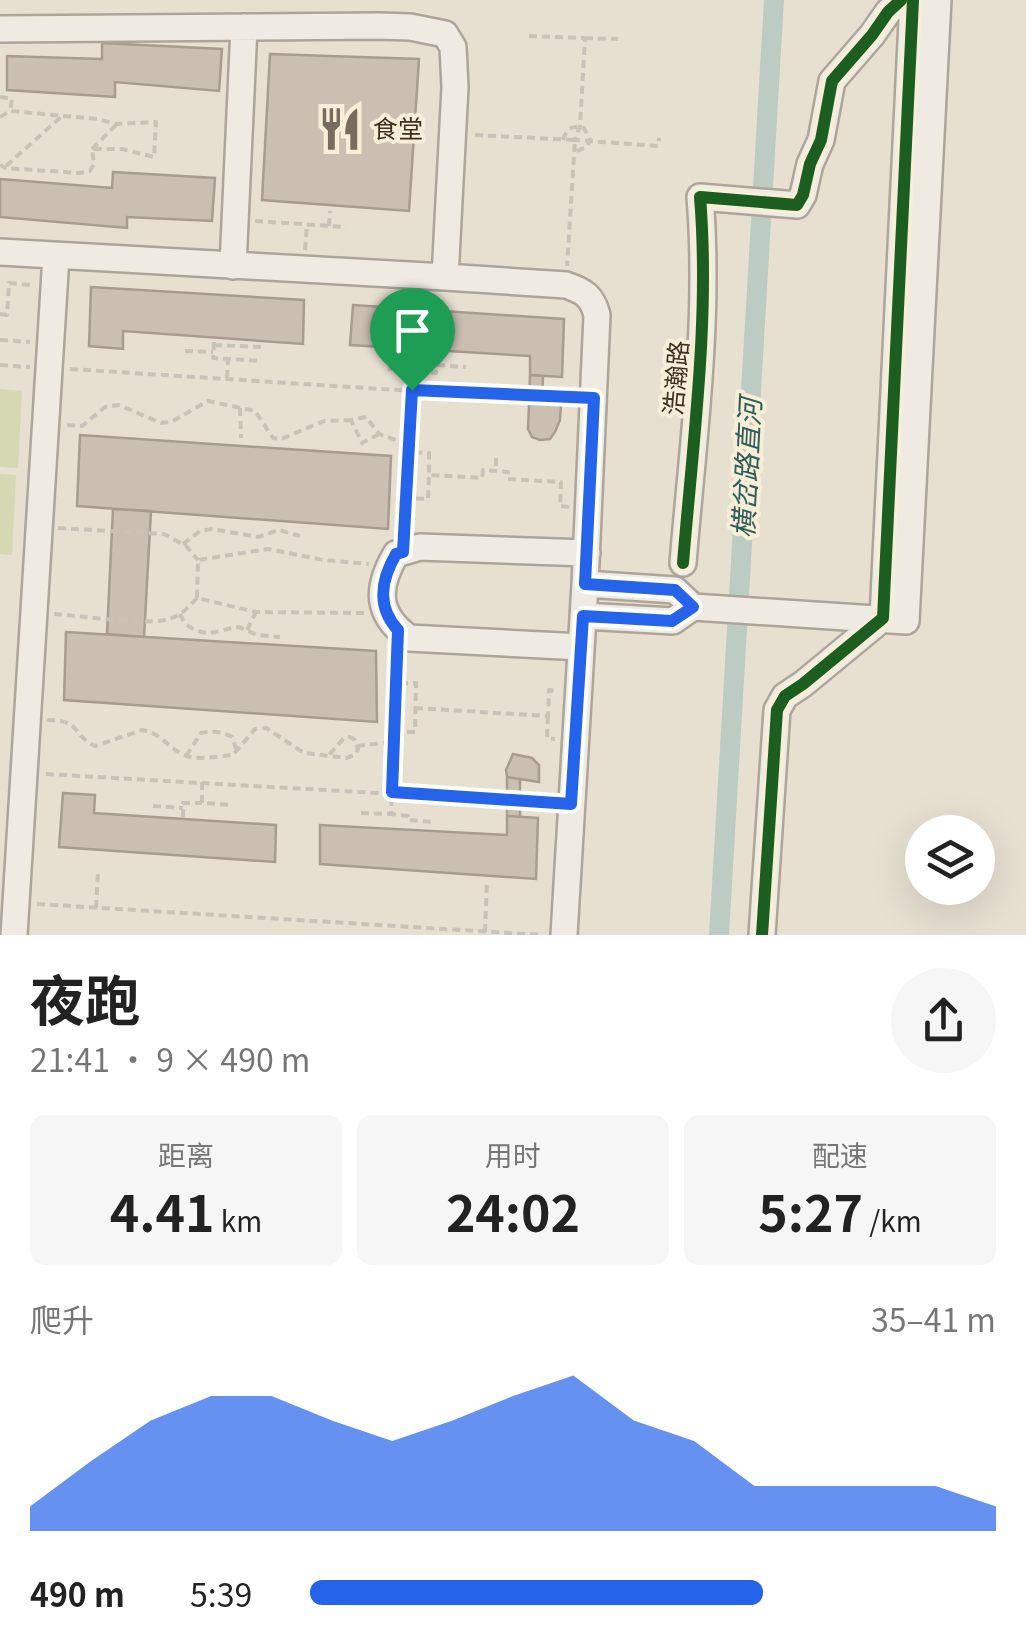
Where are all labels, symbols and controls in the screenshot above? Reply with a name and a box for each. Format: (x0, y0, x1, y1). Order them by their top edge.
restaurant icon: 食堂 (316, 105, 364, 153)
place label: 食堂 (373, 109, 423, 145)
pin (370, 288, 455, 391)
icon: arrive (385, 303, 440, 358)
street label: 浩瀚路 (653, 339, 695, 417)
water label: 横岔路直河 (721, 392, 769, 539)
map controls (905, 815, 995, 905)
button: layers (905, 815, 995, 905)
text: 夜跑 (30, 957, 140, 1037)
button: share (891, 968, 996, 1073)
text: 21:41 · 9 × 490 m (30, 1035, 310, 1081)
text: 距离 (158, 1134, 214, 1174)
text: 用时 (485, 1134, 541, 1174)
text: 配速 (812, 1134, 868, 1174)
text: 4.41 (110, 1174, 215, 1246)
text: 24:02 (446, 1174, 580, 1246)
text: 5:27 (758, 1174, 863, 1246)
text: km (215, 1200, 262, 1240)
text: /km (863, 1200, 922, 1240)
text: 爬升 (30, 1295, 94, 1341)
text: 35–41 m (871, 1295, 996, 1341)
text: 490 m (30, 1570, 125, 1616)
text: 5:39 (190, 1570, 252, 1616)

